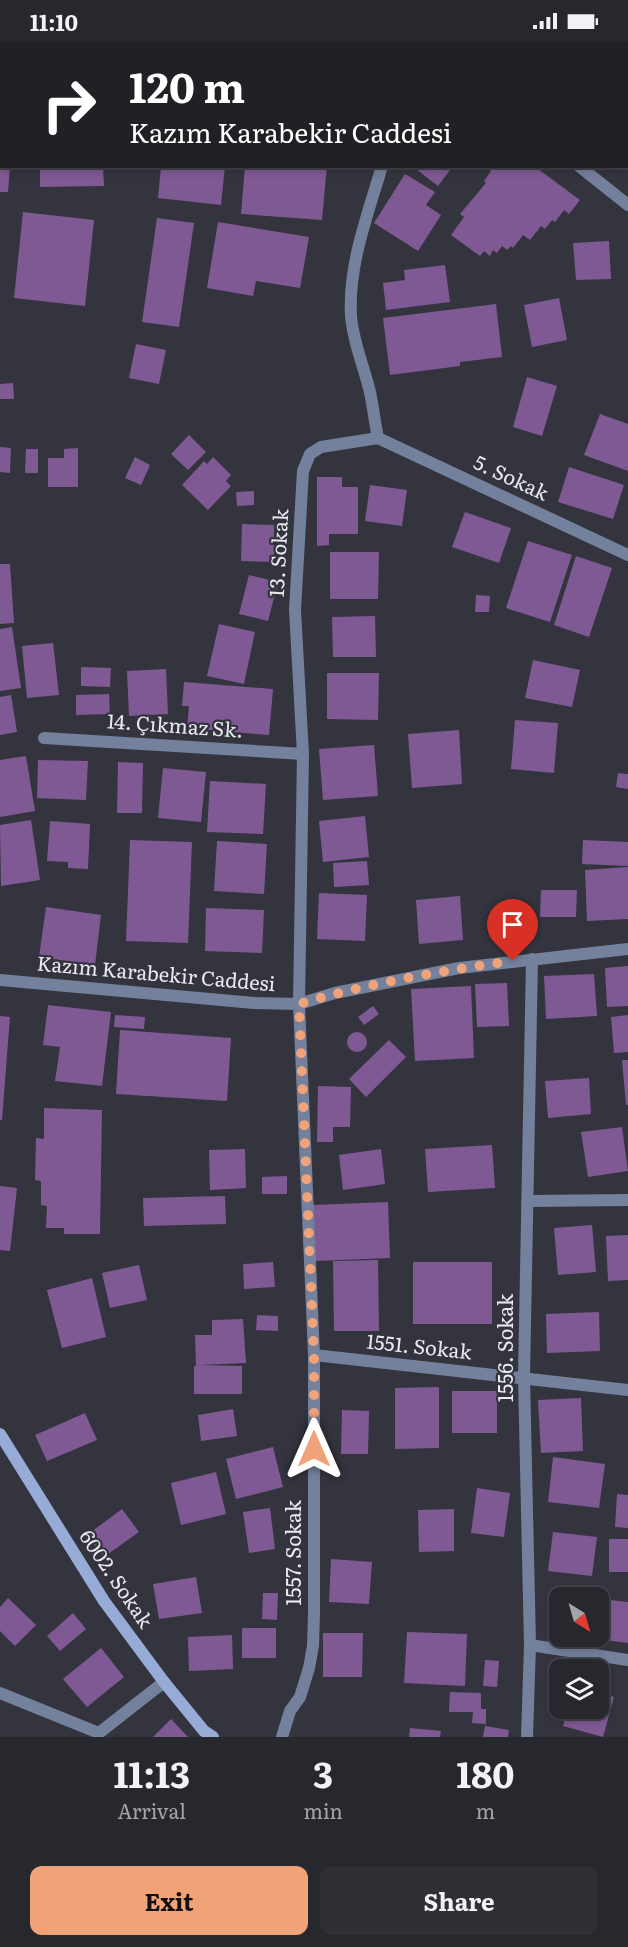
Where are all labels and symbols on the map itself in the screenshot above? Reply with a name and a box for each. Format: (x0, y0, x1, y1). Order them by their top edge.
street label: 5. Sokak (470, 446, 555, 507)
street label: 13. Sokak (260, 507, 294, 598)
street label: 14. Çıkmaz Sk. (106, 704, 244, 744)
pin (487, 899, 538, 961)
street label: Kazım Karabekir Caddesi (36, 947, 277, 997)
street label: 1556. Sokak (489, 1293, 519, 1402)
street label: 1551. Sokak (365, 1325, 474, 1366)
position arrow (282, 1417, 346, 1481)
street label: 1557. Sokak (277, 1499, 307, 1606)
street label: 6002. Sokak (74, 1523, 162, 1634)
north arrow (549, 1587, 609, 1647)

